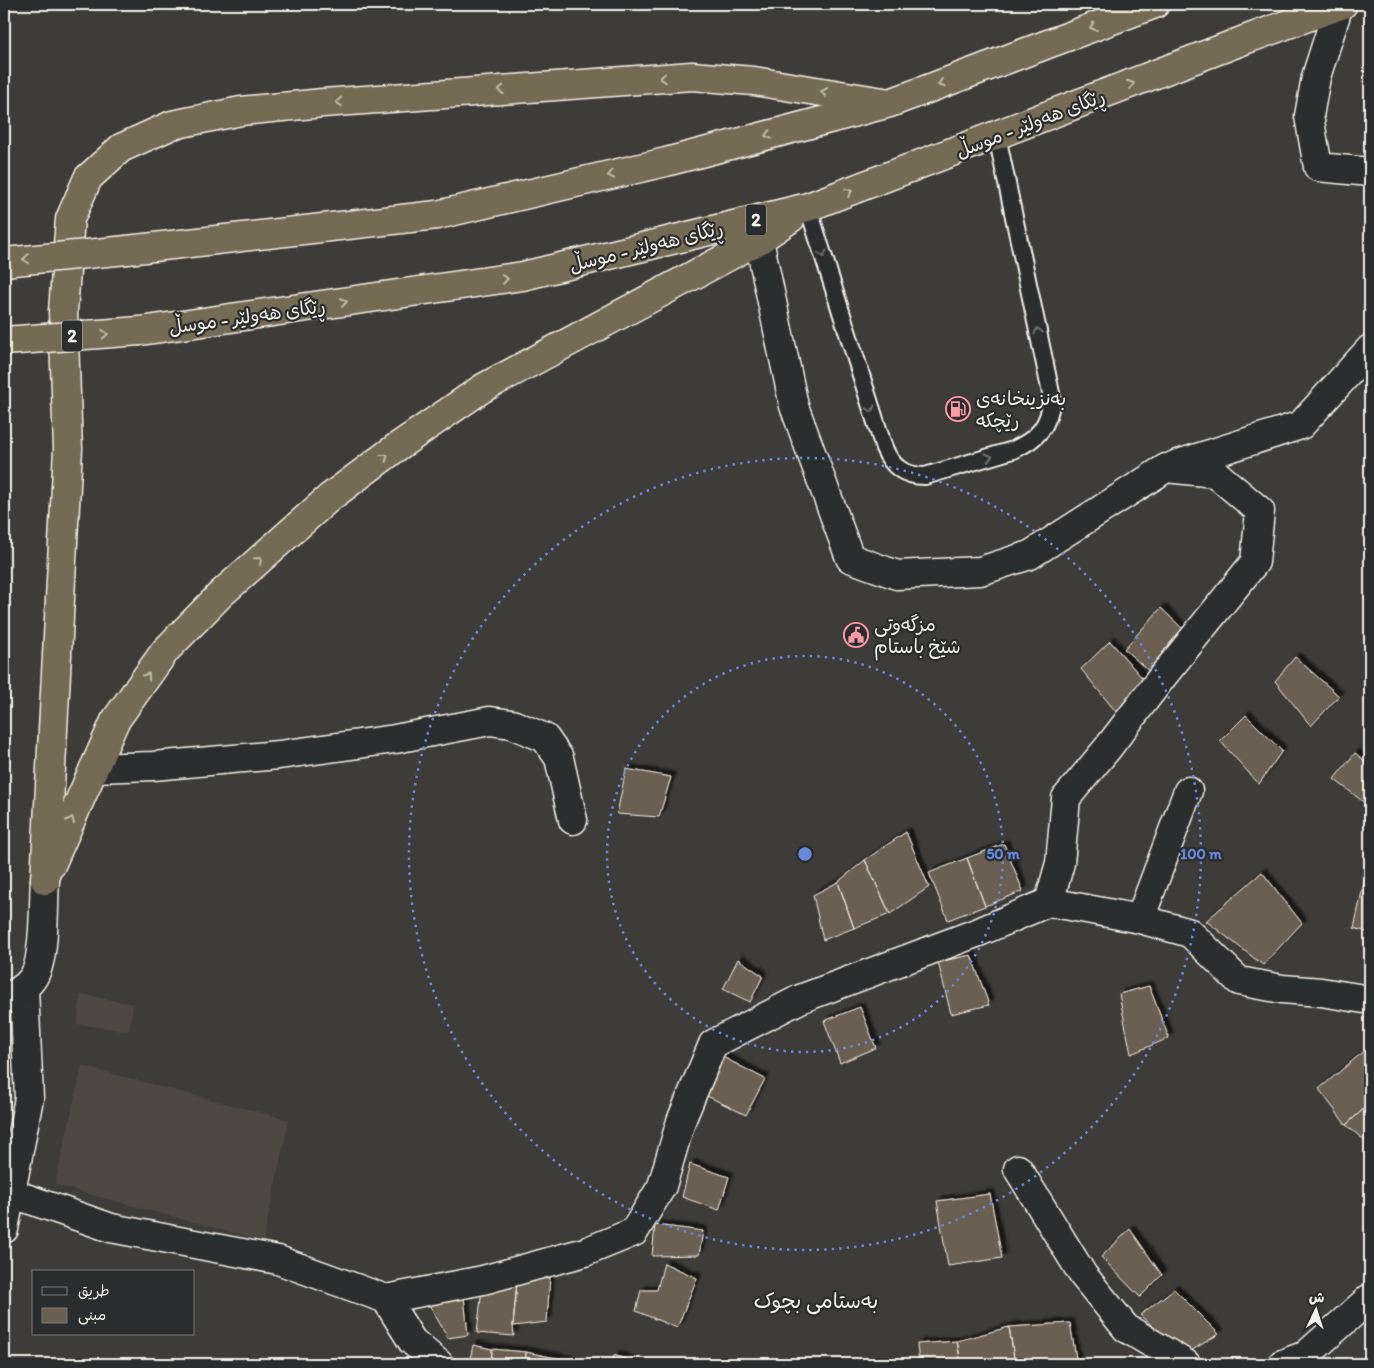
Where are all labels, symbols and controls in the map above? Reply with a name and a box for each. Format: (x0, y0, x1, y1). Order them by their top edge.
one-way arrow (1089, 21, 1098, 31)
one-way arrow (659, 72, 667, 83)
one-way arrow (937, 78, 946, 88)
one-way arrow (1126, 79, 1135, 90)
street label: ڕێگای هەولێر - موسڵ (952, 83, 1110, 167)
one-way arrow (497, 84, 505, 95)
one-way arrow (820, 87, 828, 98)
one-way arrow (335, 96, 343, 107)
one-way arrow (765, 129, 773, 139)
one-way arrow (606, 169, 615, 180)
one-way arrow (844, 188, 852, 198)
road number: 2 (746, 204, 766, 236)
street label: ڕێگای هەولێر - موسڵ (566, 214, 727, 282)
one-way arrow (817, 249, 827, 257)
one-way arrow (22, 254, 30, 265)
one-way arrow (500, 274, 509, 284)
street label: ڕێگای هەولێر - موسڵ (167, 292, 328, 344)
one-way arrow (340, 297, 348, 307)
road number: 2 (62, 321, 82, 352)
one-way arrow (1033, 326, 1044, 335)
one-way arrow (101, 328, 109, 339)
place label: بەنزینخانەی رێچکە (976, 387, 1066, 433)
fuel station icon: بەنزینخانەی رێچکە (945, 396, 971, 422)
one-way arrow (866, 404, 876, 412)
one-way arrow (985, 452, 993, 462)
one-way arrow (379, 454, 388, 462)
one-way arrow (254, 557, 263, 566)
place label: مزگەوتی شێخ باستام (874, 613, 961, 661)
public building icon: مزگەوتی شێخ باستام (843, 622, 869, 648)
one-way arrow (141, 673, 150, 682)
one-way arrow (65, 816, 76, 825)
centre of rings (796, 845, 814, 863)
text: 50 m (986, 845, 1020, 863)
text: 100 m (1180, 845, 1222, 863)
legend (32, 1270, 195, 1336)
text: طريق (78, 1282, 110, 1300)
north arrow (1292, 1286, 1342, 1336)
district label: بەستامی بچوک (754, 1288, 878, 1315)
text: ش (1309, 1289, 1325, 1307)
text: مبنى (78, 1306, 106, 1325)

